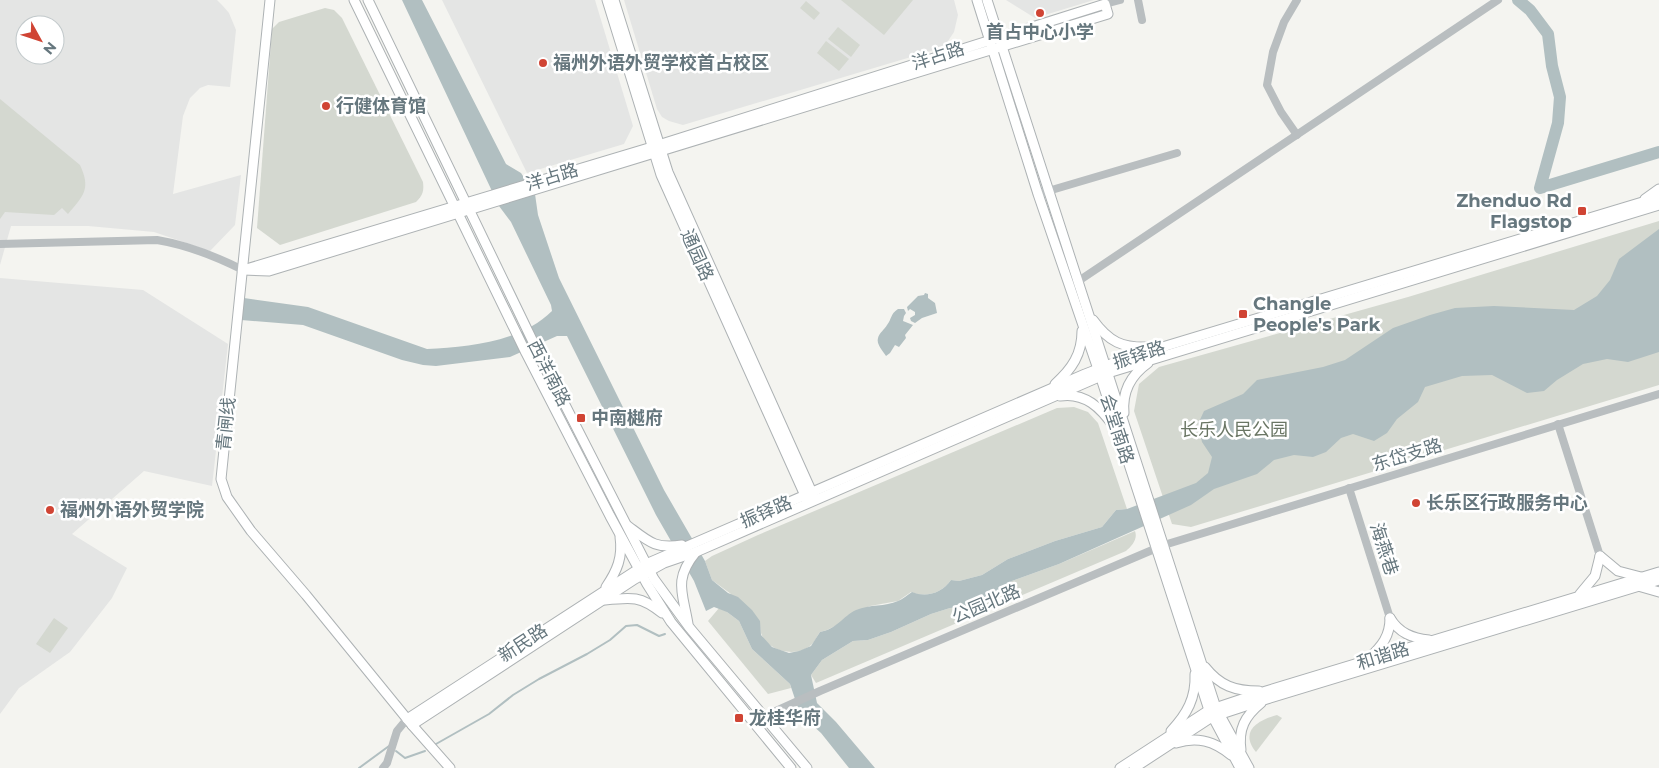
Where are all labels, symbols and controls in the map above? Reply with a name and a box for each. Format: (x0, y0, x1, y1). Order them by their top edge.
marker: 首占中心小学 (1034, 7, 1046, 19)
north arrow (15, 15, 65, 65)
place label: 首占中心小学 (986, 21, 1094, 43)
street label: 洋占路 (909, 37, 967, 75)
text: N (39, 38, 60, 58)
place label: 福州外语外贸学校首占校区 (553, 52, 769, 74)
marker: 福州外语外贸学校首占校区 (537, 57, 549, 69)
place label: 行健体育馆 (336, 95, 426, 117)
marker: 行健体育馆 (320, 100, 332, 112)
street label: 洋占路 (523, 159, 581, 195)
place label: Zhenduo Rd Flagstop (1456, 190, 1572, 233)
marker: Zhenduo Rd Flagstop (1576, 205, 1588, 217)
street label: 通园路 (676, 226, 718, 284)
place label: Changle People's Park (1253, 293, 1381, 336)
marker: Changle People's Park (1237, 308, 1249, 320)
street label: 西洋南路 (523, 336, 575, 410)
street label: 振铎路 (1110, 336, 1168, 374)
street label: 会堂南路 (1095, 391, 1139, 467)
street label: 青闸线 (212, 396, 240, 452)
place label: 中南樾府 (591, 407, 663, 429)
marker: 中南樾府 (575, 412, 587, 424)
park label: 长乐人民公园 (1180, 419, 1288, 441)
street label: 东岱支路 (1369, 434, 1445, 476)
street label: 振铎路 (737, 491, 795, 533)
place label: 长乐区行政服务中心 (1426, 492, 1588, 514)
marker: 长乐区行政服务中心 (1410, 497, 1422, 509)
place label: 福州外语外贸学院 (60, 499, 204, 521)
marker: 福州外语外贸学院 (44, 504, 56, 516)
street label: 海燕巷 (1365, 520, 1403, 578)
street label: 公园北路 (949, 580, 1023, 628)
street label: 新民路 (494, 619, 552, 667)
street label: 和谐路 (1354, 638, 1412, 674)
place label: 龙桂华府 (749, 707, 821, 729)
marker: 龙桂华府 (733, 712, 745, 724)

